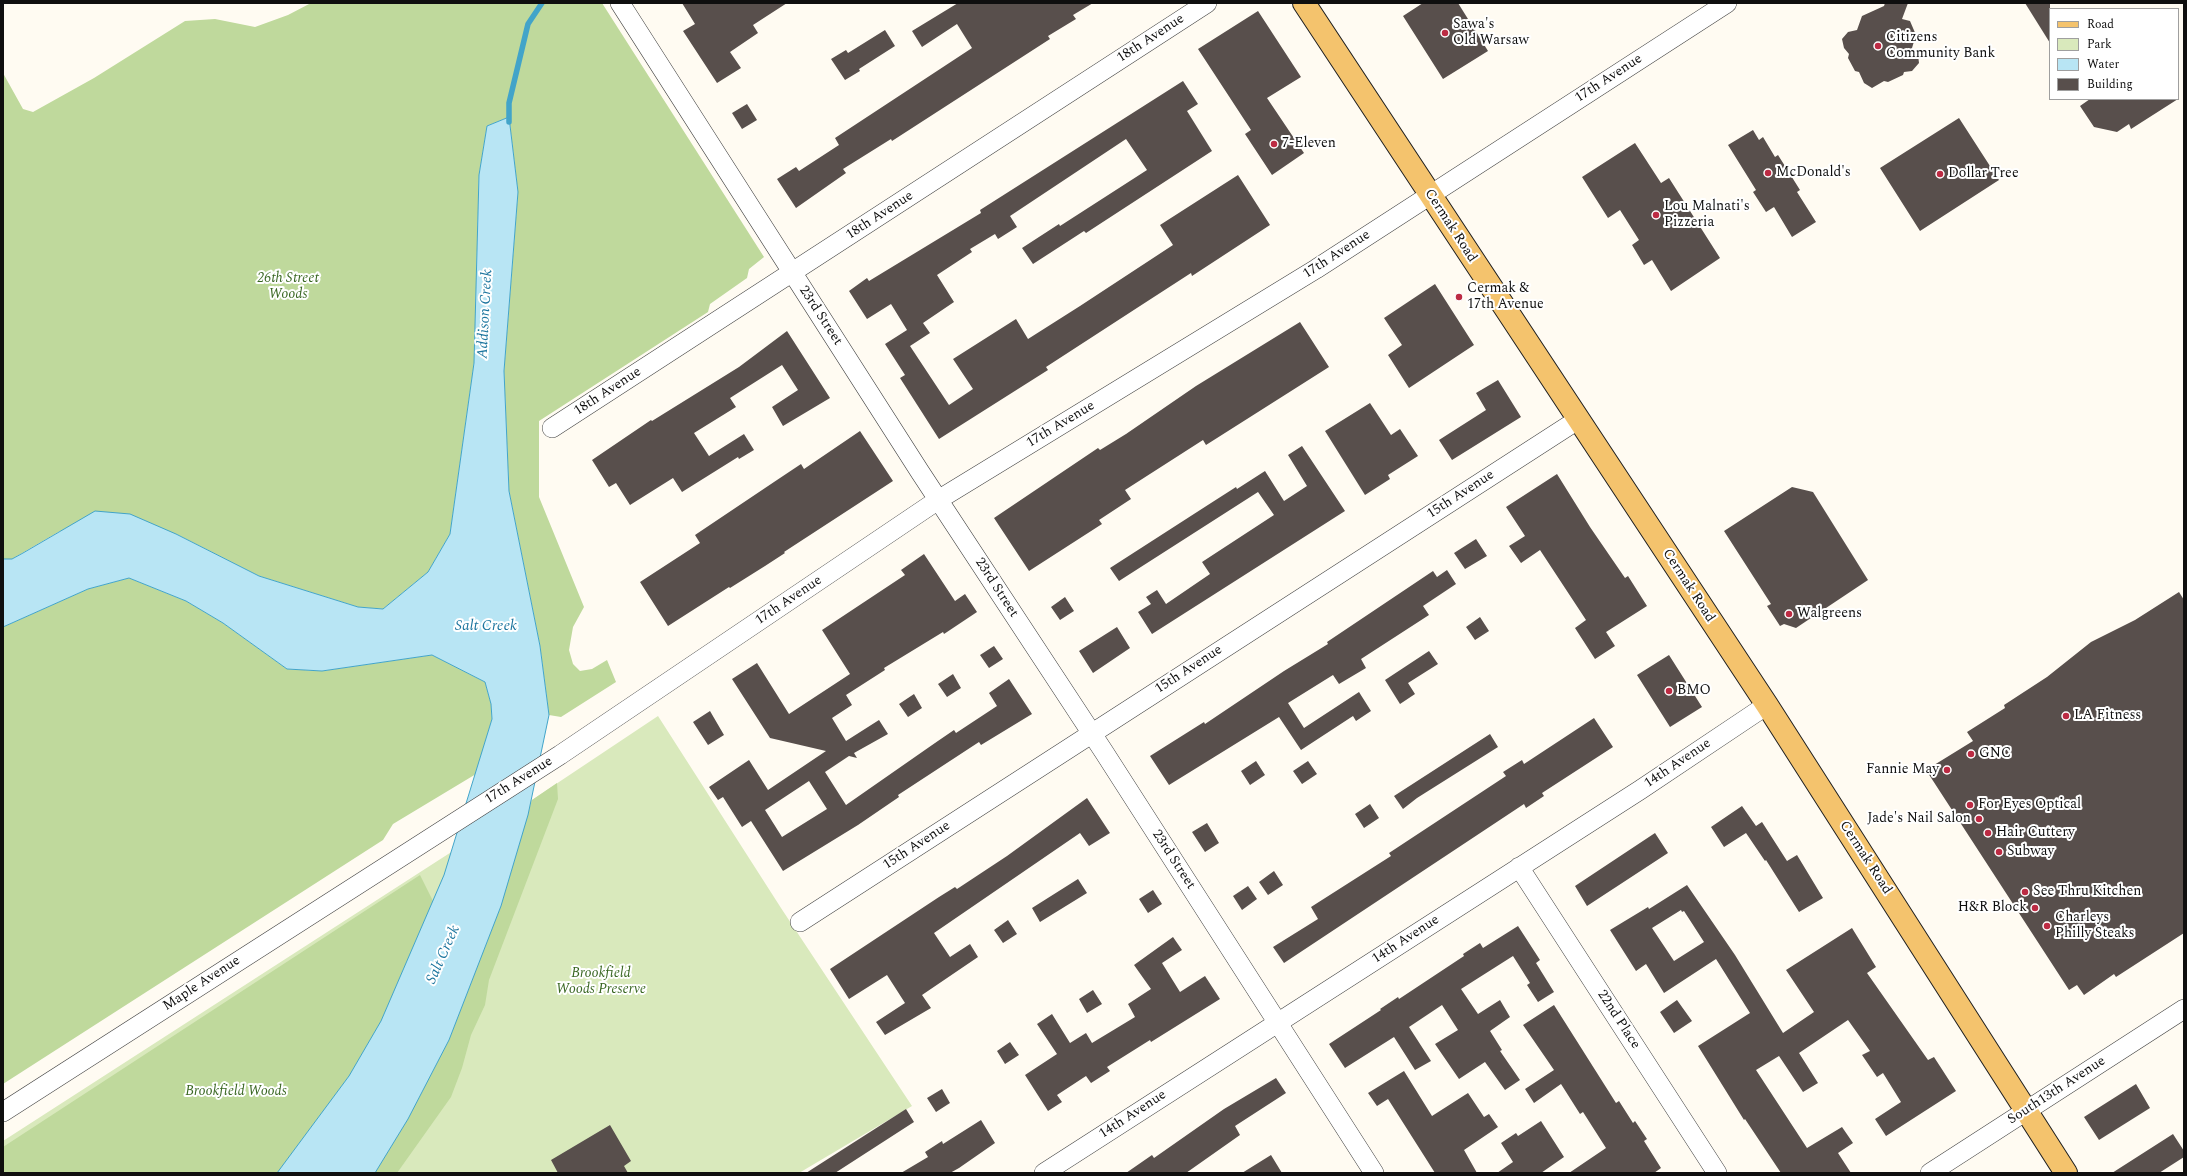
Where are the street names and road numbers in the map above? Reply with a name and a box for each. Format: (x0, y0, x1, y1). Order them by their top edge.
street label: 18th Avenue (1114, 11, 1188, 67)
street label: 17th Avenue (1572, 51, 1646, 107)
street label: Cermak Road (1420, 186, 1480, 266)
street label: 18th Avenue (843, 188, 917, 244)
street label: 17th Avenue (1300, 227, 1374, 283)
street label: 23rd Street (795, 283, 845, 349)
street label: 18th Avenue (571, 364, 645, 420)
street label: 17th Avenue (1024, 398, 1098, 452)
street label: 15th Avenue (1424, 467, 1498, 523)
street label: Cermak Road (1658, 546, 1718, 626)
street label: 23rd Street (971, 555, 1021, 621)
street label: 17th Avenue (752, 573, 826, 629)
street label: 15th Avenue (1152, 642, 1226, 698)
street label: 14th Avenue (1641, 736, 1715, 792)
street label: 17th Avenue (482, 754, 556, 808)
street label: 15th Avenue (880, 818, 954, 874)
street label: Cermak Road (1835, 818, 1895, 898)
street label: 23rd Street (1148, 827, 1198, 893)
street label: 14th Avenue (1369, 912, 1443, 968)
street label: Maple Avenue (160, 953, 244, 1015)
street label: 22nd Place (1593, 987, 1643, 1053)
street label: South13th Avenue (2005, 1053, 2109, 1129)
street label: 14th Avenue (1096, 1087, 1170, 1143)

